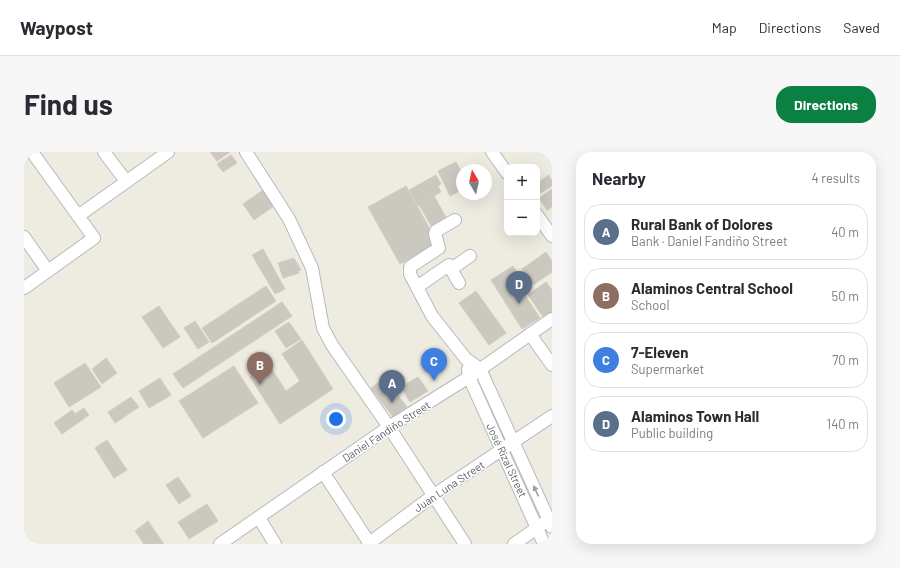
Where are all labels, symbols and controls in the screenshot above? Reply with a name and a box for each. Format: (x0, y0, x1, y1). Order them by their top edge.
text: Waypost (20, 16, 93, 39)
text: Map (712, 19, 737, 36)
text: Directions (759, 19, 821, 36)
text: Saved (843, 19, 880, 36)
button: Directions (776, 86, 876, 123)
text: Find us (24, 87, 113, 121)
north arrow (456, 164, 492, 200)
map controls (504, 164, 540, 236)
button: + (504, 164, 540, 200)
text: Nearby (592, 168, 646, 188)
text: 4 results (812, 170, 860, 186)
button: − (504, 200, 540, 236)
text: Rural Bank of Dolores (631, 215, 773, 233)
text: A (602, 224, 610, 240)
text: 40 m (831, 224, 859, 240)
text: Bank · Daniel Fandiño Street (631, 233, 788, 249)
pin: D (506, 271, 532, 304)
text: Alaminos Central School (631, 279, 793, 297)
text: B (602, 288, 610, 304)
text: 50 m (832, 288, 859, 304)
text: School (631, 297, 669, 313)
text: 7-Eleven (631, 343, 688, 361)
pin: C (421, 348, 447, 381)
pin: B (247, 352, 273, 385)
text: C (602, 352, 610, 368)
text: 70 m (832, 352, 859, 368)
text: Supermarket (631, 361, 704, 377)
pin: A (379, 370, 405, 403)
street label: Daniel Fandiño Street (340, 398, 432, 464)
text: Alaminos Town Hall (631, 407, 759, 425)
your location (326, 409, 346, 429)
text: D (602, 416, 610, 432)
text: 140 m (827, 416, 859, 432)
street label: José Rizal Street (484, 421, 530, 499)
text: Public building (631, 425, 713, 441)
street label: Juan Luna Street (411, 458, 487, 514)
one-way arrow (533, 485, 539, 496)

